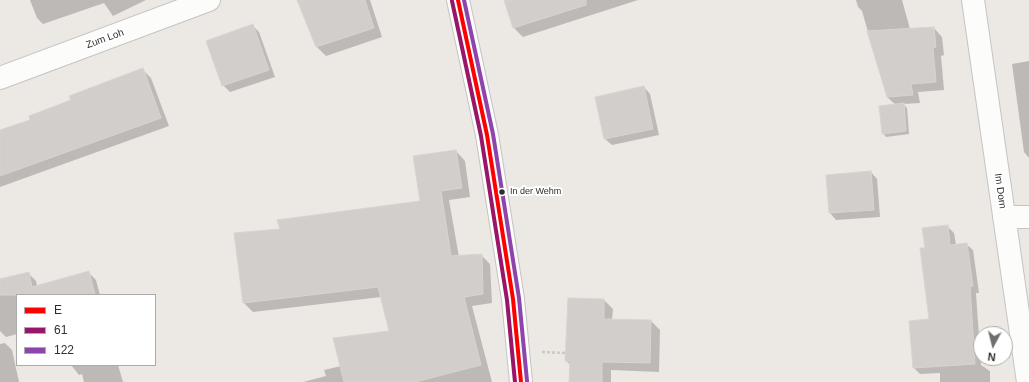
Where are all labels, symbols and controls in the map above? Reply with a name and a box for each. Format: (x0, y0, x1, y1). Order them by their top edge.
street label: Zum Loh (84, 27, 126, 51)
street label: Im Dorn (992, 173, 1008, 209)
marker: In der Wehm (497, 187, 507, 197)
place label: In der Wehm (510, 187, 561, 197)
legend (16, 294, 156, 366)
text: E (54, 303, 62, 317)
text: 61 (54, 323, 67, 337)
north arrow (973, 326, 1013, 366)
text: 122 (54, 343, 74, 357)
text: N (987, 350, 996, 363)

